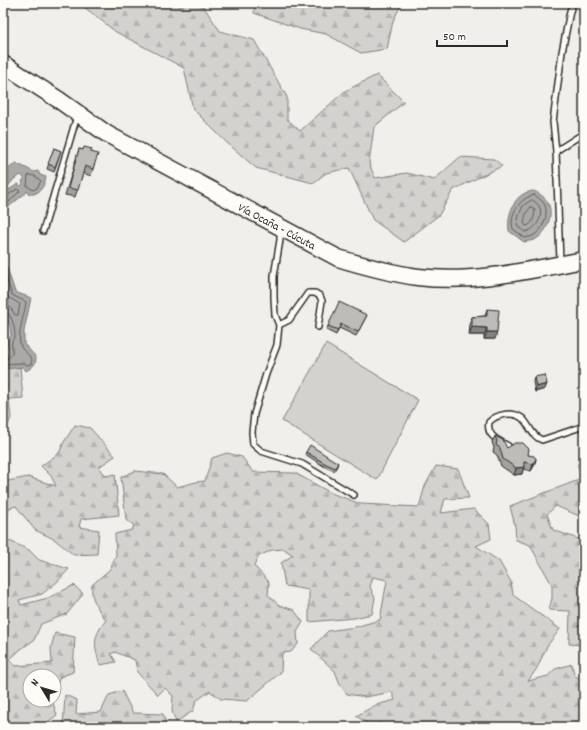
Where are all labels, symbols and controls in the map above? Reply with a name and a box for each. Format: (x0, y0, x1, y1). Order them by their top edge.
scale bar (437, 22, 507, 48)
text: 50 m (443, 29, 466, 46)
street label: Vía Ocaña - Cúcuta (235, 200, 318, 255)
north arrow (22, 668, 62, 708)
text: N (28, 676, 44, 690)

